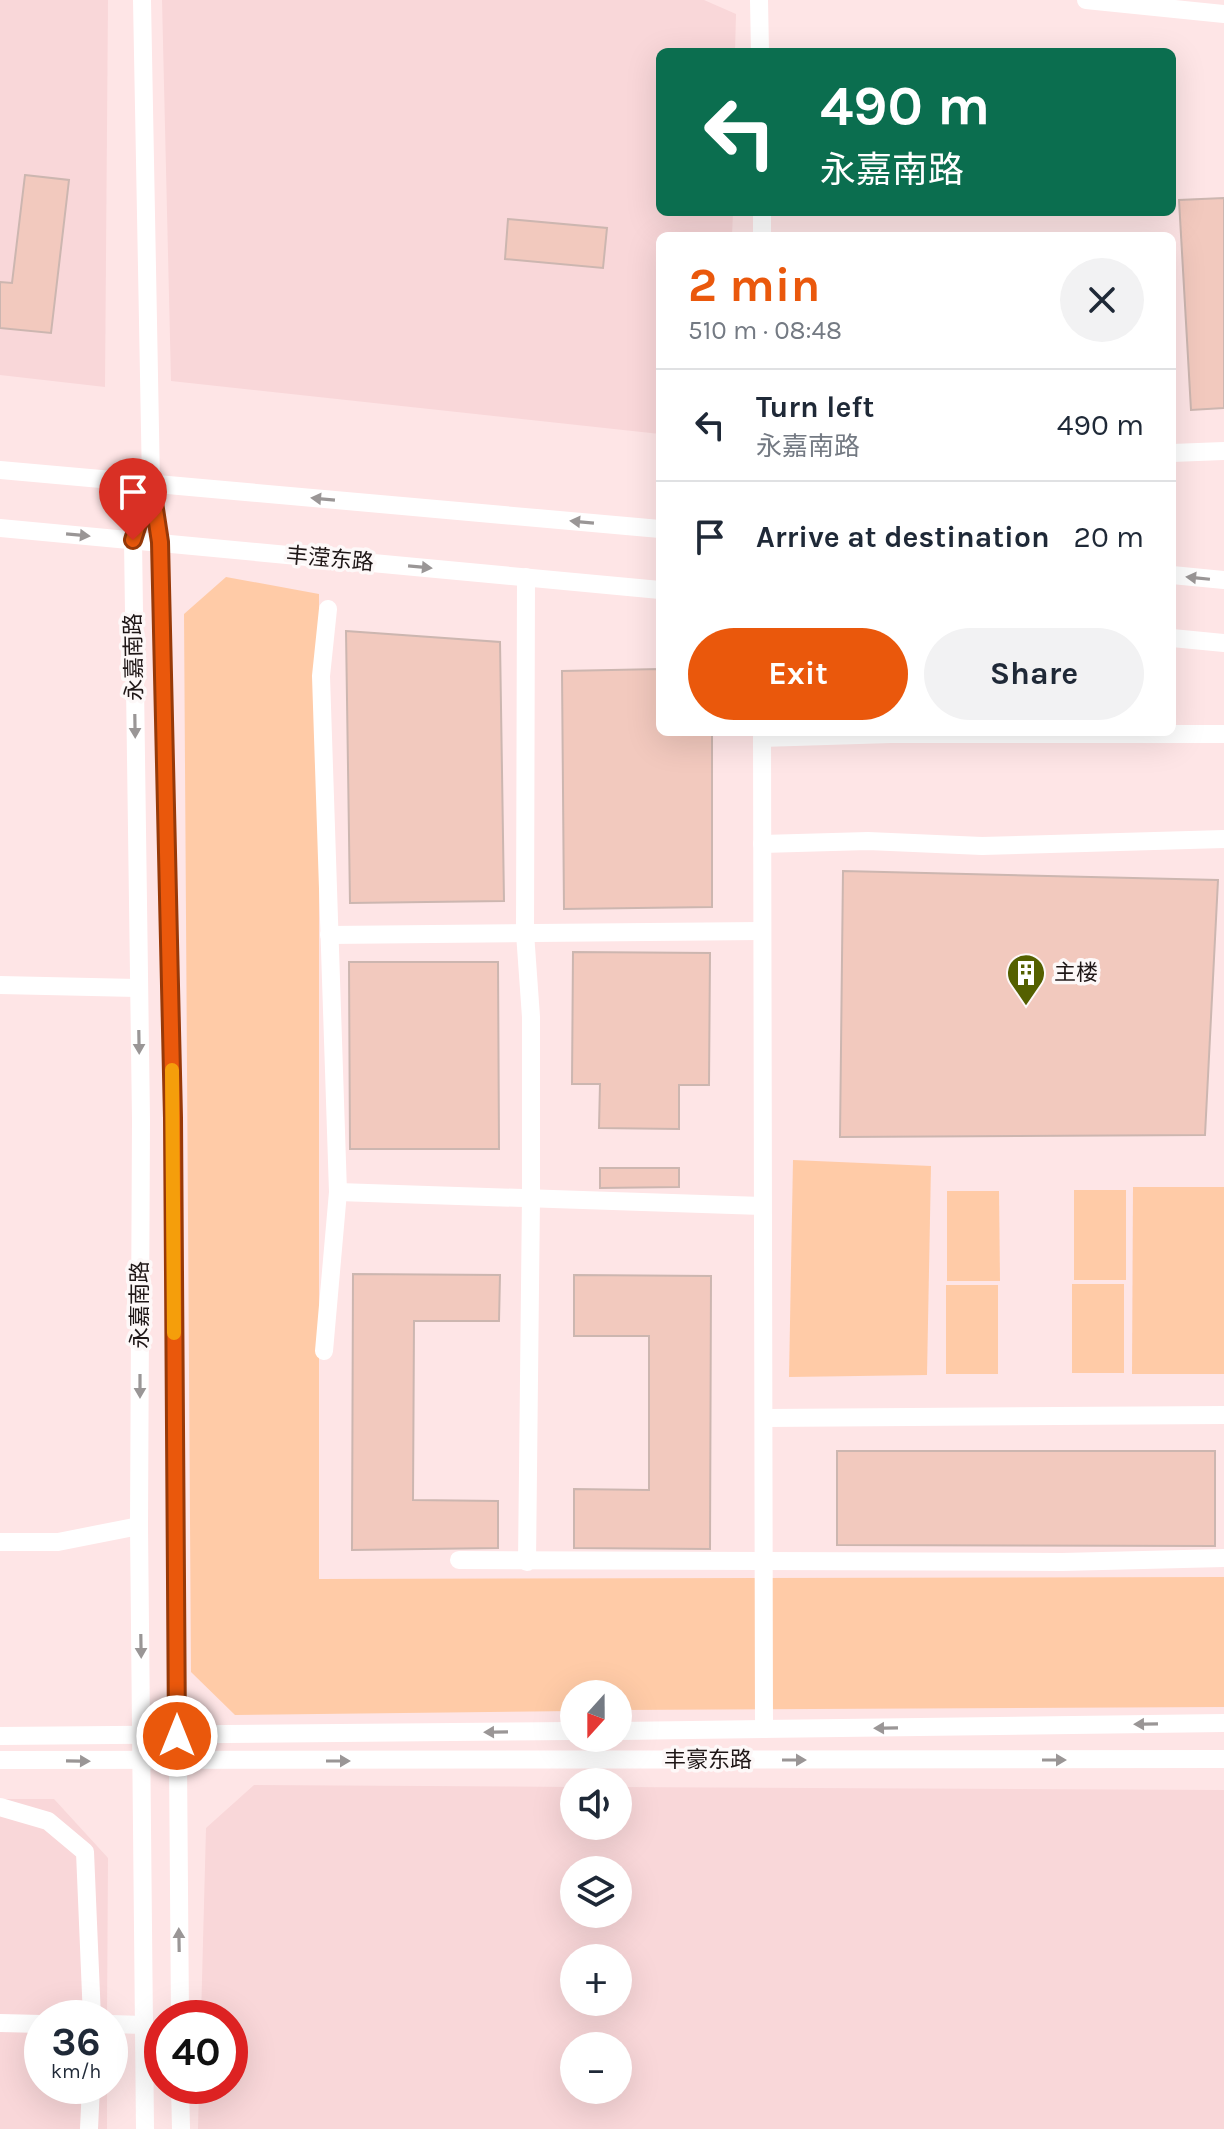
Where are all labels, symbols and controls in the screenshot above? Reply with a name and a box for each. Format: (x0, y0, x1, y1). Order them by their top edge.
text: 490 m (820, 73, 990, 138)
icon: left (688, 80, 792, 184)
text: 永嘉南路 (820, 149, 964, 191)
text: 2 min (688, 257, 820, 313)
button: close (1060, 258, 1144, 342)
text: 510 m · 08:48 (688, 315, 842, 346)
text: Turn left (756, 389, 874, 425)
icon: left (688, 403, 732, 447)
text: 490 m (1057, 407, 1144, 443)
text: 永嘉南路 (756, 431, 860, 462)
pin (99, 458, 167, 540)
icon: arrive (111, 470, 155, 514)
one-way arrow (310, 492, 335, 505)
one-way arrow (569, 515, 594, 528)
icon: arrive (688, 515, 732, 559)
text: Arrive at destination (756, 519, 1050, 555)
text: 20 m (1074, 519, 1144, 555)
one-way arrow (66, 529, 91, 542)
street label: 丰滢东路 (285, 542, 375, 576)
one-way arrow (408, 561, 433, 574)
one-way arrow (1185, 571, 1210, 584)
street label: 永嘉南路 (120, 613, 148, 701)
button: Exit (688, 628, 908, 720)
button: Share (924, 628, 1144, 720)
one-way arrow (129, 714, 141, 739)
building icon: 主楼 (1005, 952, 1047, 1007)
place label: 主楼 (1054, 960, 1098, 986)
one-way arrow (132, 1030, 145, 1055)
street label: 永嘉南路 (127, 1261, 153, 1349)
one-way arrow (134, 1374, 146, 1399)
one-way arrow (135, 1634, 148, 1659)
north arrow (560, 1680, 632, 1752)
map controls (560, 1680, 632, 2104)
position arrow (135, 1694, 219, 1778)
one-way arrow (1133, 1718, 1158, 1730)
one-way arrow (873, 1721, 898, 1734)
one-way arrow (483, 1726, 508, 1738)
street label: 丰豪东路 (664, 1747, 752, 1773)
one-way arrow (1042, 1753, 1067, 1766)
one-way arrow (782, 1754, 807, 1766)
one-way arrow (66, 1755, 91, 1767)
one-way arrow (326, 1755, 351, 1768)
button: sound (560, 1768, 632, 1840)
button: layers (560, 1856, 632, 1928)
one-way arrow (173, 1927, 185, 1952)
button: + (560, 1944, 632, 2016)
speed limit sign: 40 (144, 2000, 248, 2104)
text: 36 (51, 2018, 101, 2065)
button: − (560, 2032, 632, 2104)
text: km/h (51, 2060, 101, 2083)

